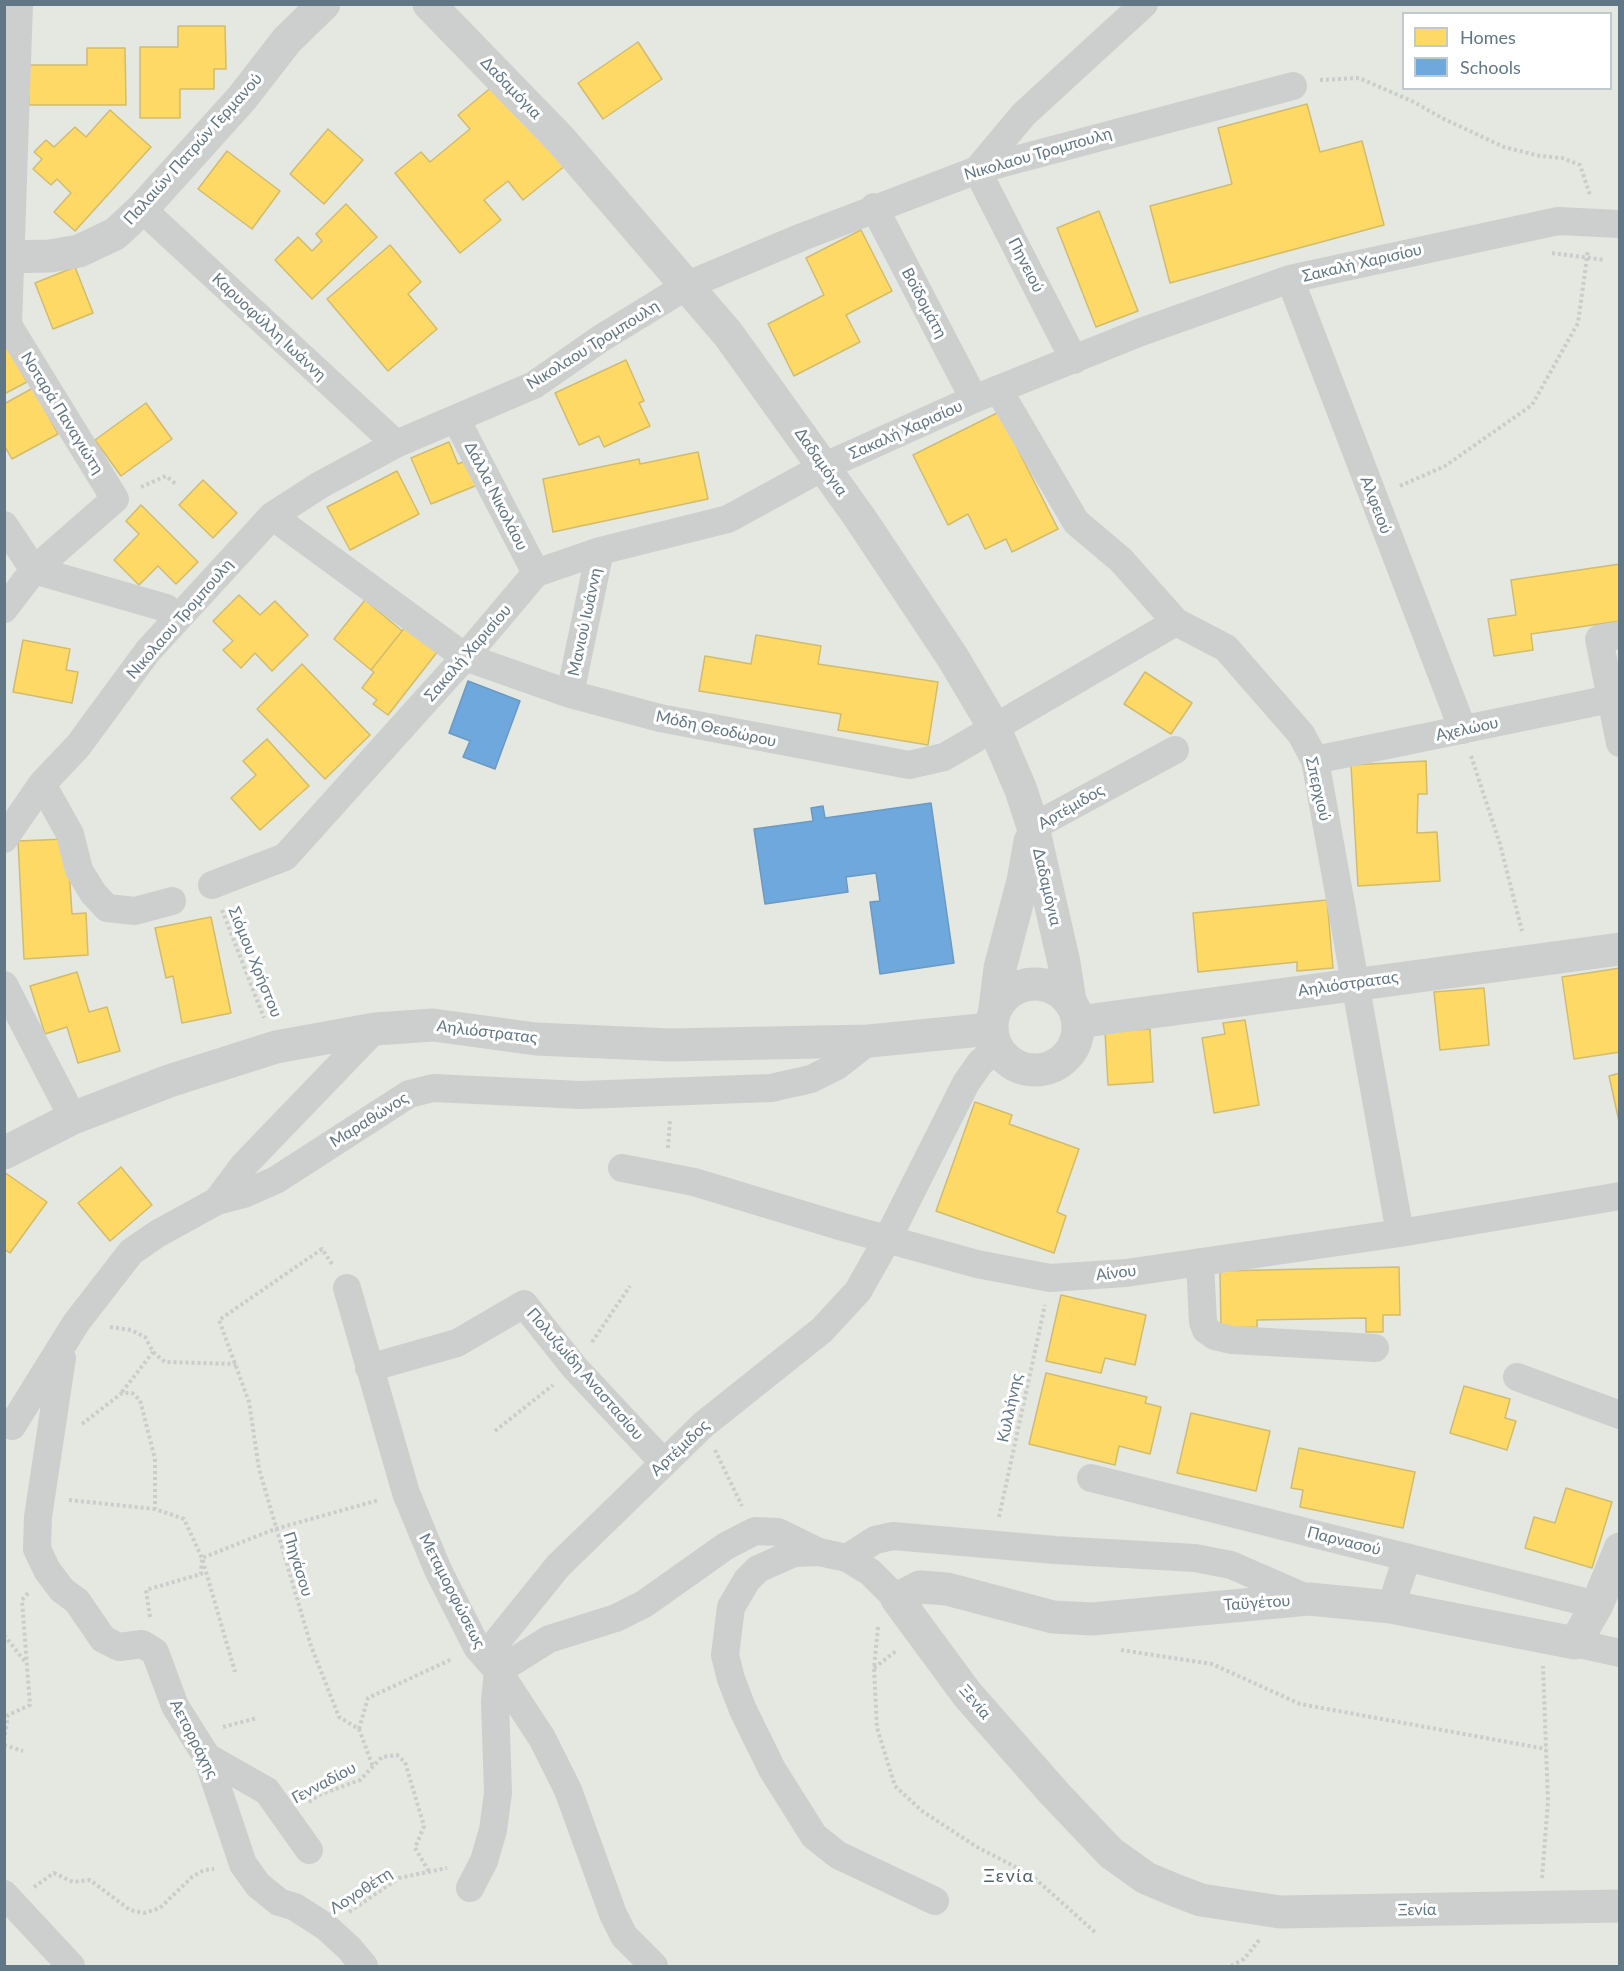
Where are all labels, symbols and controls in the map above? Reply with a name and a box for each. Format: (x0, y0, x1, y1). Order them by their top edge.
legend (1402, 12, 1612, 90)
text: Homes (1460, 26, 1516, 48)
street label: Δαδαμόγια (477, 53, 545, 123)
text: Schools (1460, 56, 1521, 78)
street label: Παλαιών Πατρών Γερμανού (120, 69, 266, 229)
street label: Νικολαου Τρομπουλη (962, 124, 1114, 184)
street label: Πηνειού (1004, 234, 1048, 296)
street label: Σακαλή Χαρισίου (1300, 240, 1424, 286)
street label: Βοϊδομάτη (897, 264, 951, 342)
street label: Καρυοφύλλη Ιωάννη (208, 269, 330, 385)
street label: Νικολαου Τρομπουλη (523, 296, 663, 394)
street label: Νοταρά Παναγιώτη (17, 348, 107, 478)
street label: Σακαλή Χαρισίου (846, 396, 966, 464)
street label: Δαδαμόγια (790, 424, 852, 500)
street label: Δάλλα Νικολάου (460, 438, 532, 554)
street label: Αλφειού (1356, 473, 1396, 537)
street label: Νικολαου Τρομπουλη (123, 555, 237, 683)
street label: Μανιού Ιωάννη (564, 566, 606, 678)
street label: Σακαλή Χαρισίου (421, 601, 515, 705)
street label: Μόδη Θεοδώρου (654, 707, 778, 751)
street label: Αχελώου (1434, 713, 1500, 745)
street label: Σπερχιού (1301, 755, 1335, 823)
street label: Αρτέμιδος (1035, 780, 1107, 834)
street label: Δαδαμόγια (1029, 846, 1065, 928)
street label: Σιόμου Χρήστου (224, 904, 286, 1020)
street label: Αηλιόστρατας (1297, 967, 1399, 1001)
street label: Αηλιόστρατας (436, 1016, 538, 1048)
street label: Μαραθώνος (326, 1088, 412, 1152)
street label: Αίνου (1095, 1261, 1137, 1285)
street label: Πολυζωίδη Αναστασίου (523, 1304, 647, 1444)
street label: Κυλλήνης (993, 1372, 1027, 1444)
street label: Αρτέμιδος (647, 1416, 713, 1480)
street label: Παρνασού (1305, 1523, 1383, 1559)
street label: Πηγάσου (279, 1529, 317, 1599)
street label: Μεταμορφώσεως (415, 1530, 489, 1652)
street label: Ταϋγέτου (1223, 1591, 1291, 1615)
street label: Ξενία (955, 1681, 995, 1723)
street label: Αετορράχης (166, 1696, 222, 1782)
street label: Γενναδίου (289, 1758, 359, 1808)
street label: Λογοθέτη (326, 1864, 396, 1918)
district label: Ξενία (983, 1865, 1035, 1887)
street label: Ξενία (1397, 1900, 1437, 1920)

